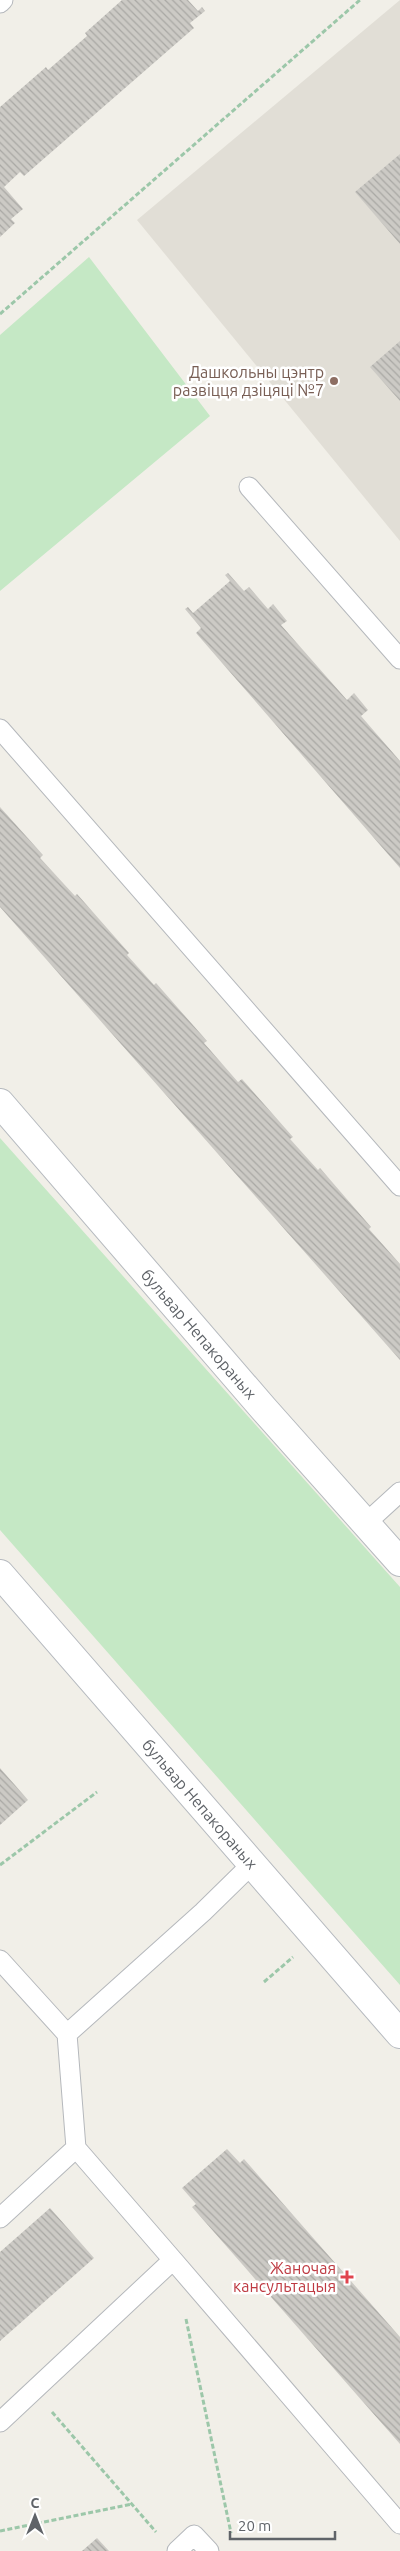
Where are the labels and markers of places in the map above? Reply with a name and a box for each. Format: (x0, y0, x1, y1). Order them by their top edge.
place label: Дашкольны цэнтр развіцця дзіцяці №7 (173, 363, 324, 399)
marker: Дашкольны цэнтр развіцця дзіцяці №7 (328, 375, 340, 387)
place label: Жаночая кансультацыя (233, 2259, 336, 2295)
marker: Жаночая кансультацыя (340, 2270, 354, 2284)

